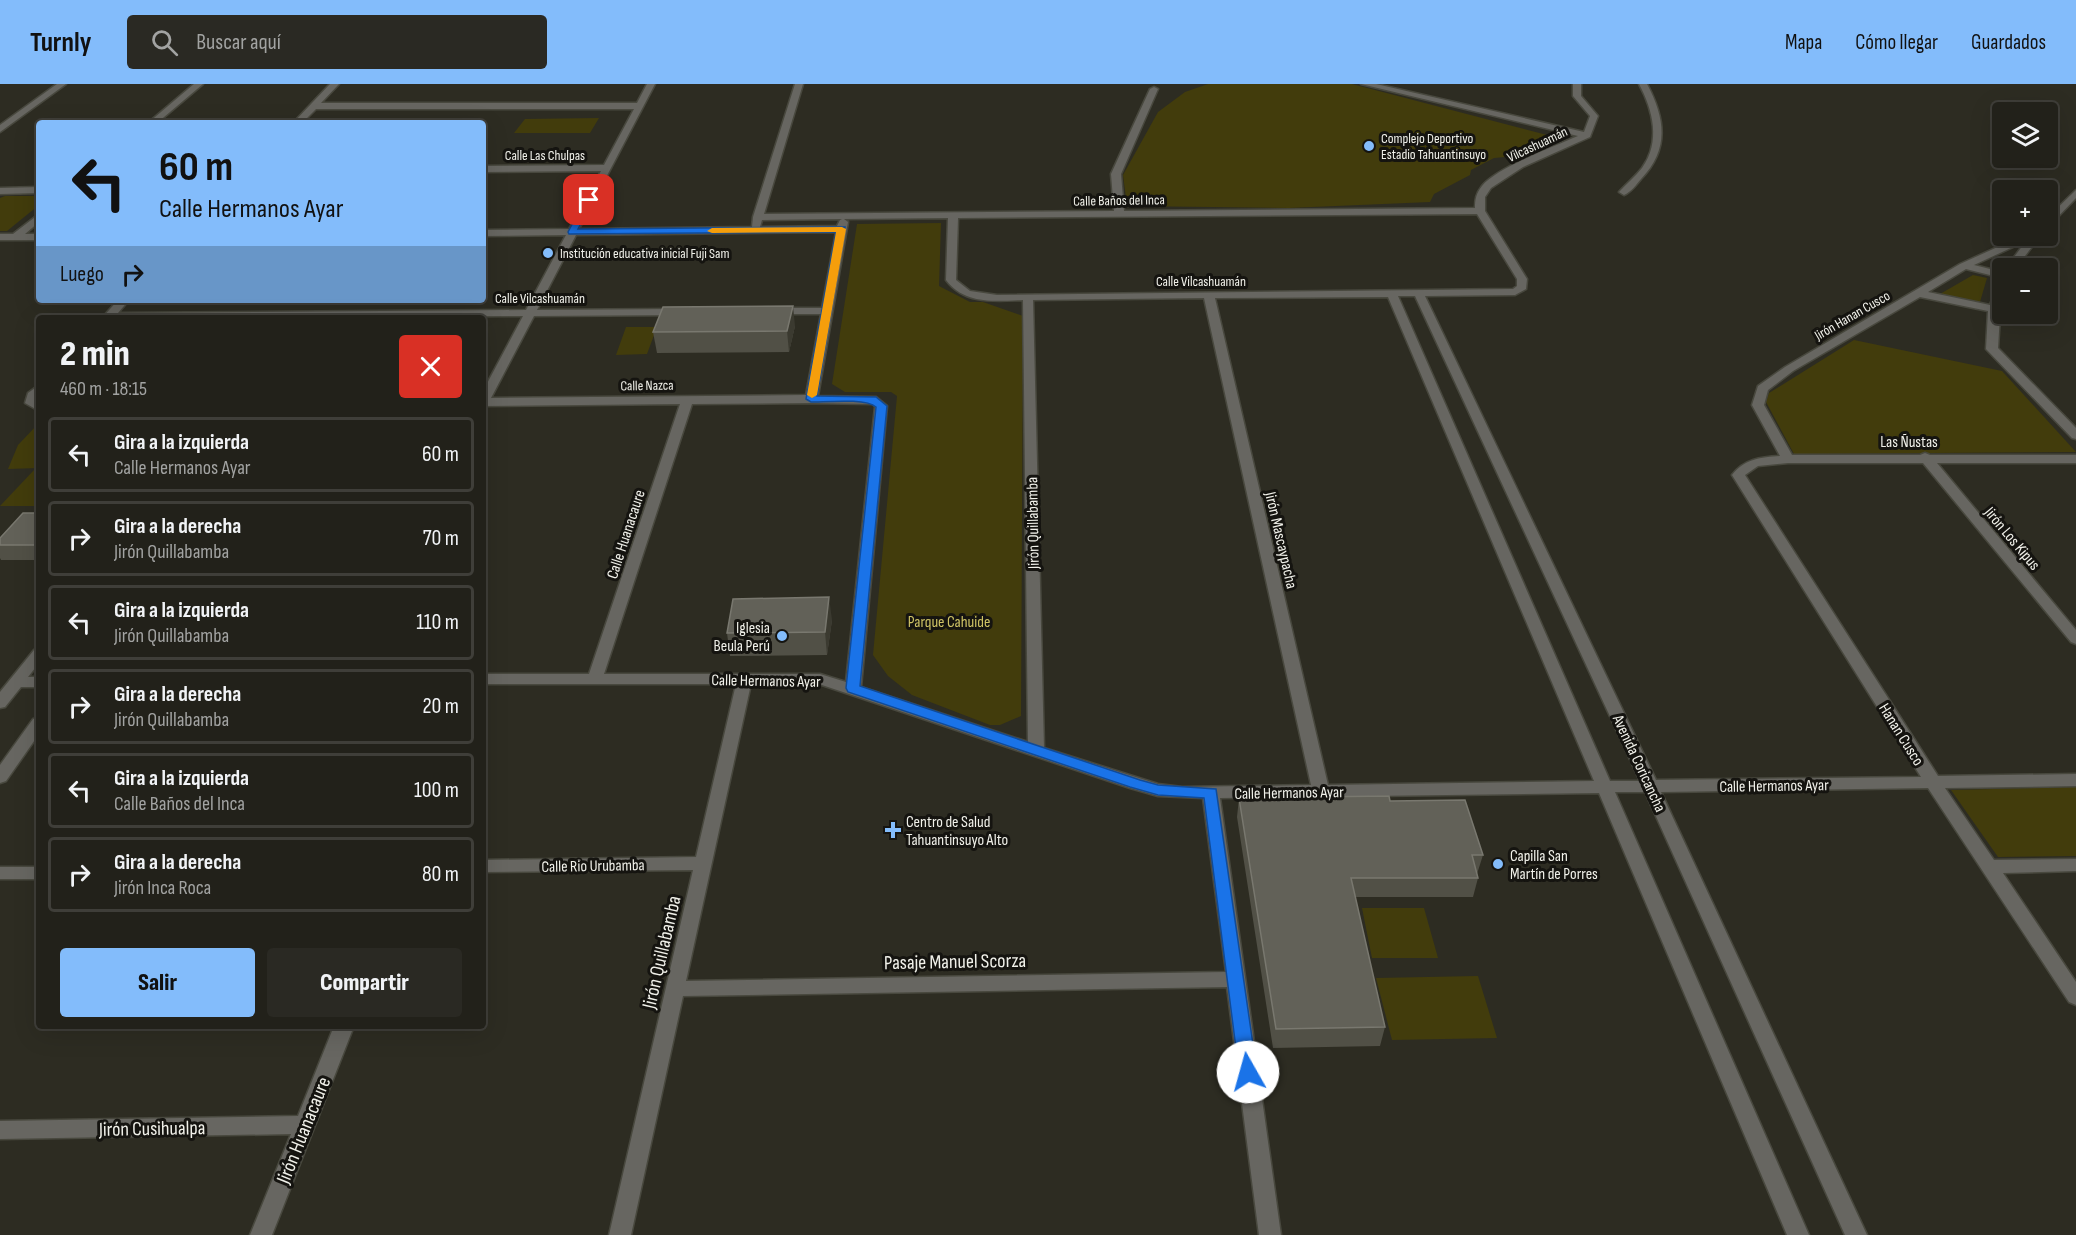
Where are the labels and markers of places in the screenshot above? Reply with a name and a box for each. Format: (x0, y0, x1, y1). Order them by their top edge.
place label: Complejo Deportivo Estadio Tahuantinsuyo (1381, 130, 1486, 163)
marker: Complejo Deportivo Estadio Tahuantinsuyo (1362, 139, 1376, 153)
pin (563, 174, 614, 225)
place label: Institución educativa inicial Fuji Sam (560, 245, 729, 262)
marker: Institución educativa inicial Fuji Sam (541, 246, 555, 260)
place label: Iglesia Beula Perú (714, 619, 770, 656)
marker: Iglesia Beula Perú (775, 629, 789, 643)
place label: Centro de Salud Tahuantinsuyo Alto (906, 813, 1008, 850)
marker: Centro de Salud Tahuantinsuyo Alto (884, 821, 902, 839)
place label: Capilla San Martín de Porres (1510, 847, 1598, 884)
marker: Capilla San Martín de Porres (1491, 857, 1505, 871)

